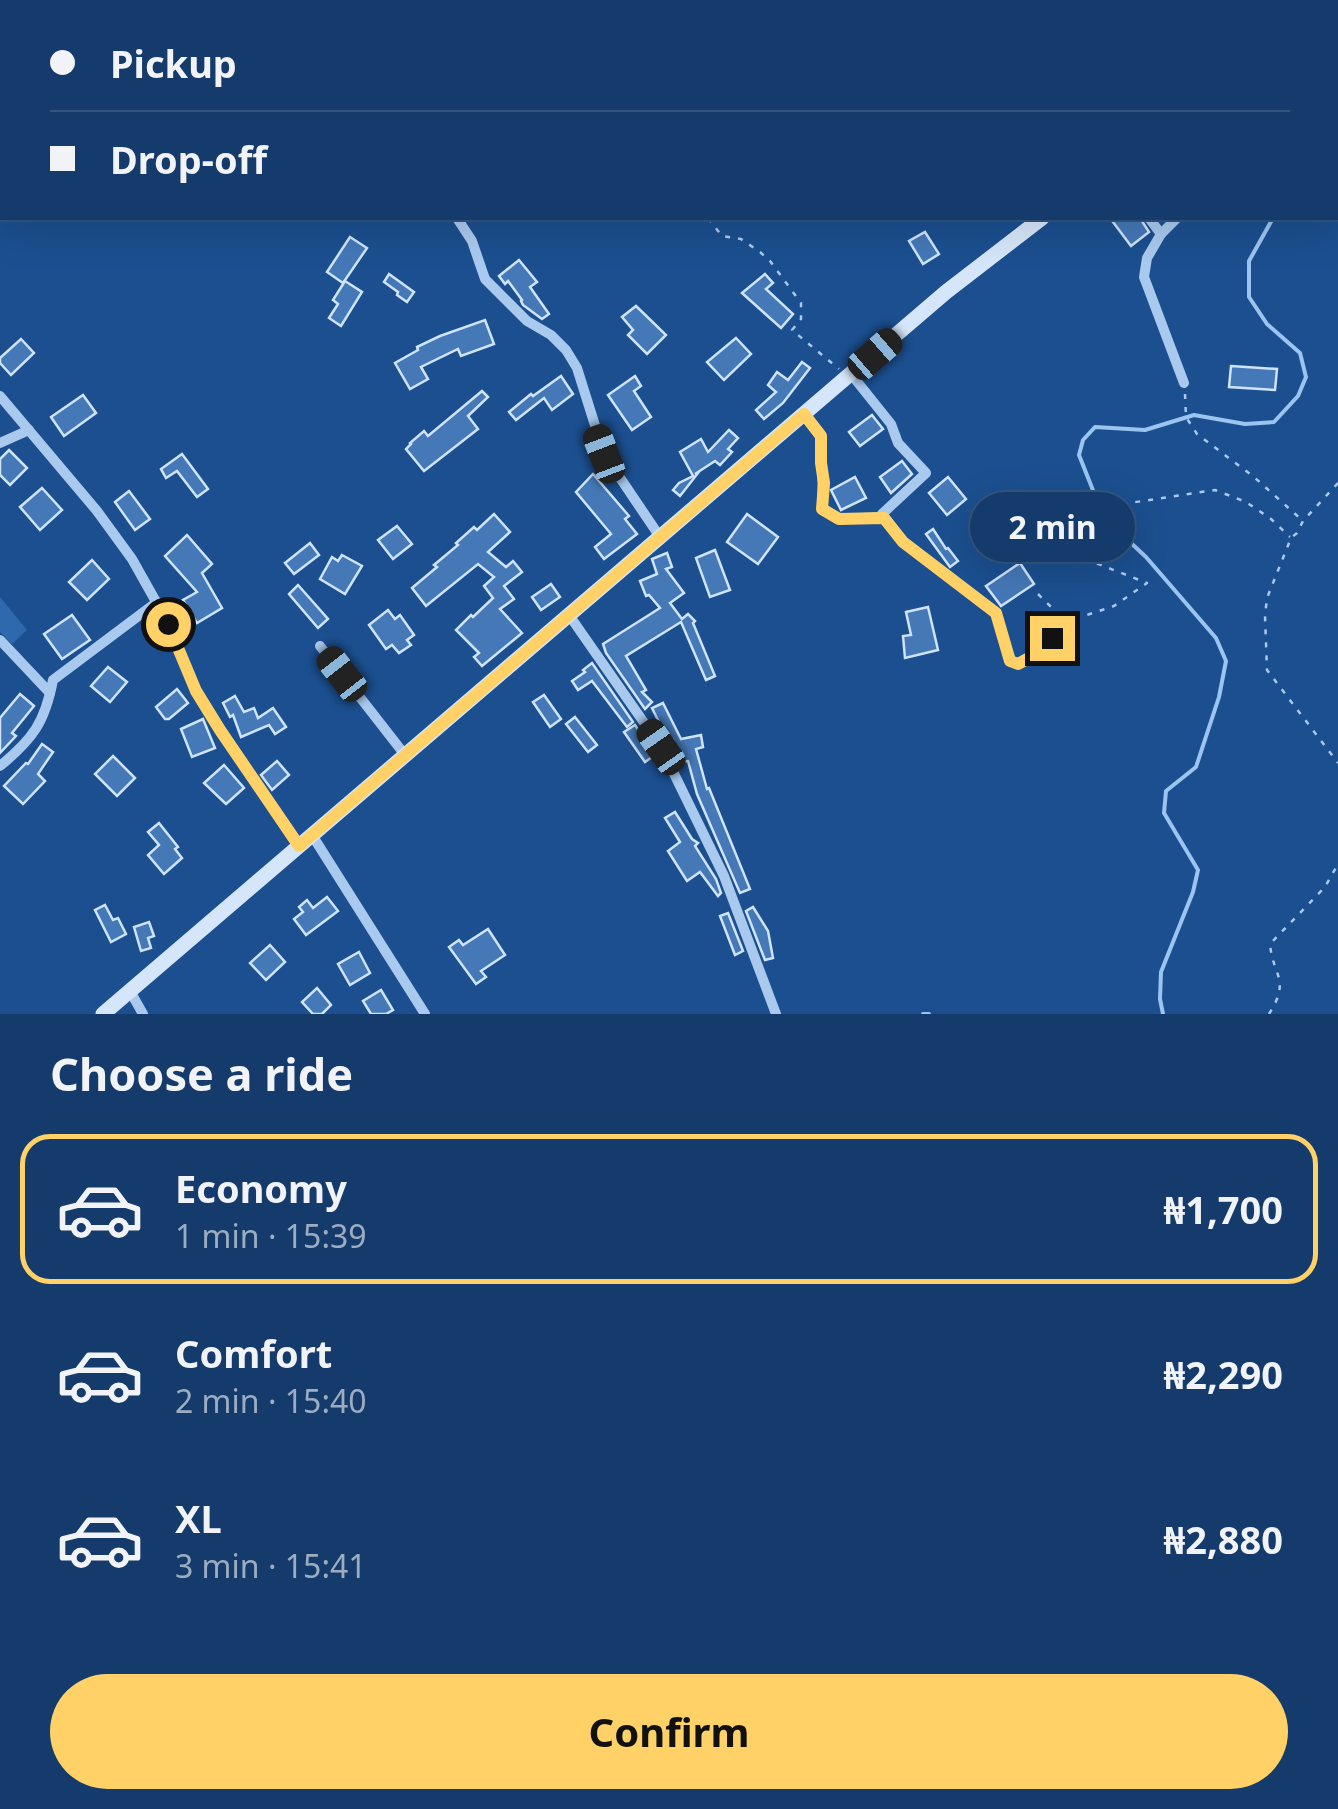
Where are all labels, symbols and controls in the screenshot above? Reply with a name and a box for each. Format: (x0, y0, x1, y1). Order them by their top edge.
text: Pickup (110, 37, 237, 89)
text: Drop-off (110, 133, 267, 185)
car (843, 323, 907, 385)
car (579, 421, 629, 487)
callout: 2 min (970, 493, 1134, 563)
text: 2 min (1008, 505, 1097, 548)
route start (146, 602, 191, 647)
route end (1030, 616, 1075, 661)
car (312, 641, 372, 707)
car (632, 714, 690, 780)
text: Choose a ride (50, 1043, 353, 1104)
text: Economy (175, 1162, 347, 1214)
icon: car (55, 1164, 145, 1254)
text: ₦1,700 (1163, 1183, 1283, 1235)
text: 1 min · 15:39 (175, 1214, 367, 1257)
text: Comfort (175, 1327, 332, 1379)
icon: car (55, 1329, 145, 1419)
text: ₦2,290 (1163, 1348, 1283, 1400)
text: 2 min · 15:40 (175, 1379, 367, 1422)
text: XL (175, 1492, 222, 1544)
icon: car (55, 1494, 145, 1584)
text: ₦2,880 (1163, 1513, 1283, 1565)
text: 3 min · 15:41 (175, 1544, 367, 1587)
button: Confirm (50, 1674, 1288, 1789)

